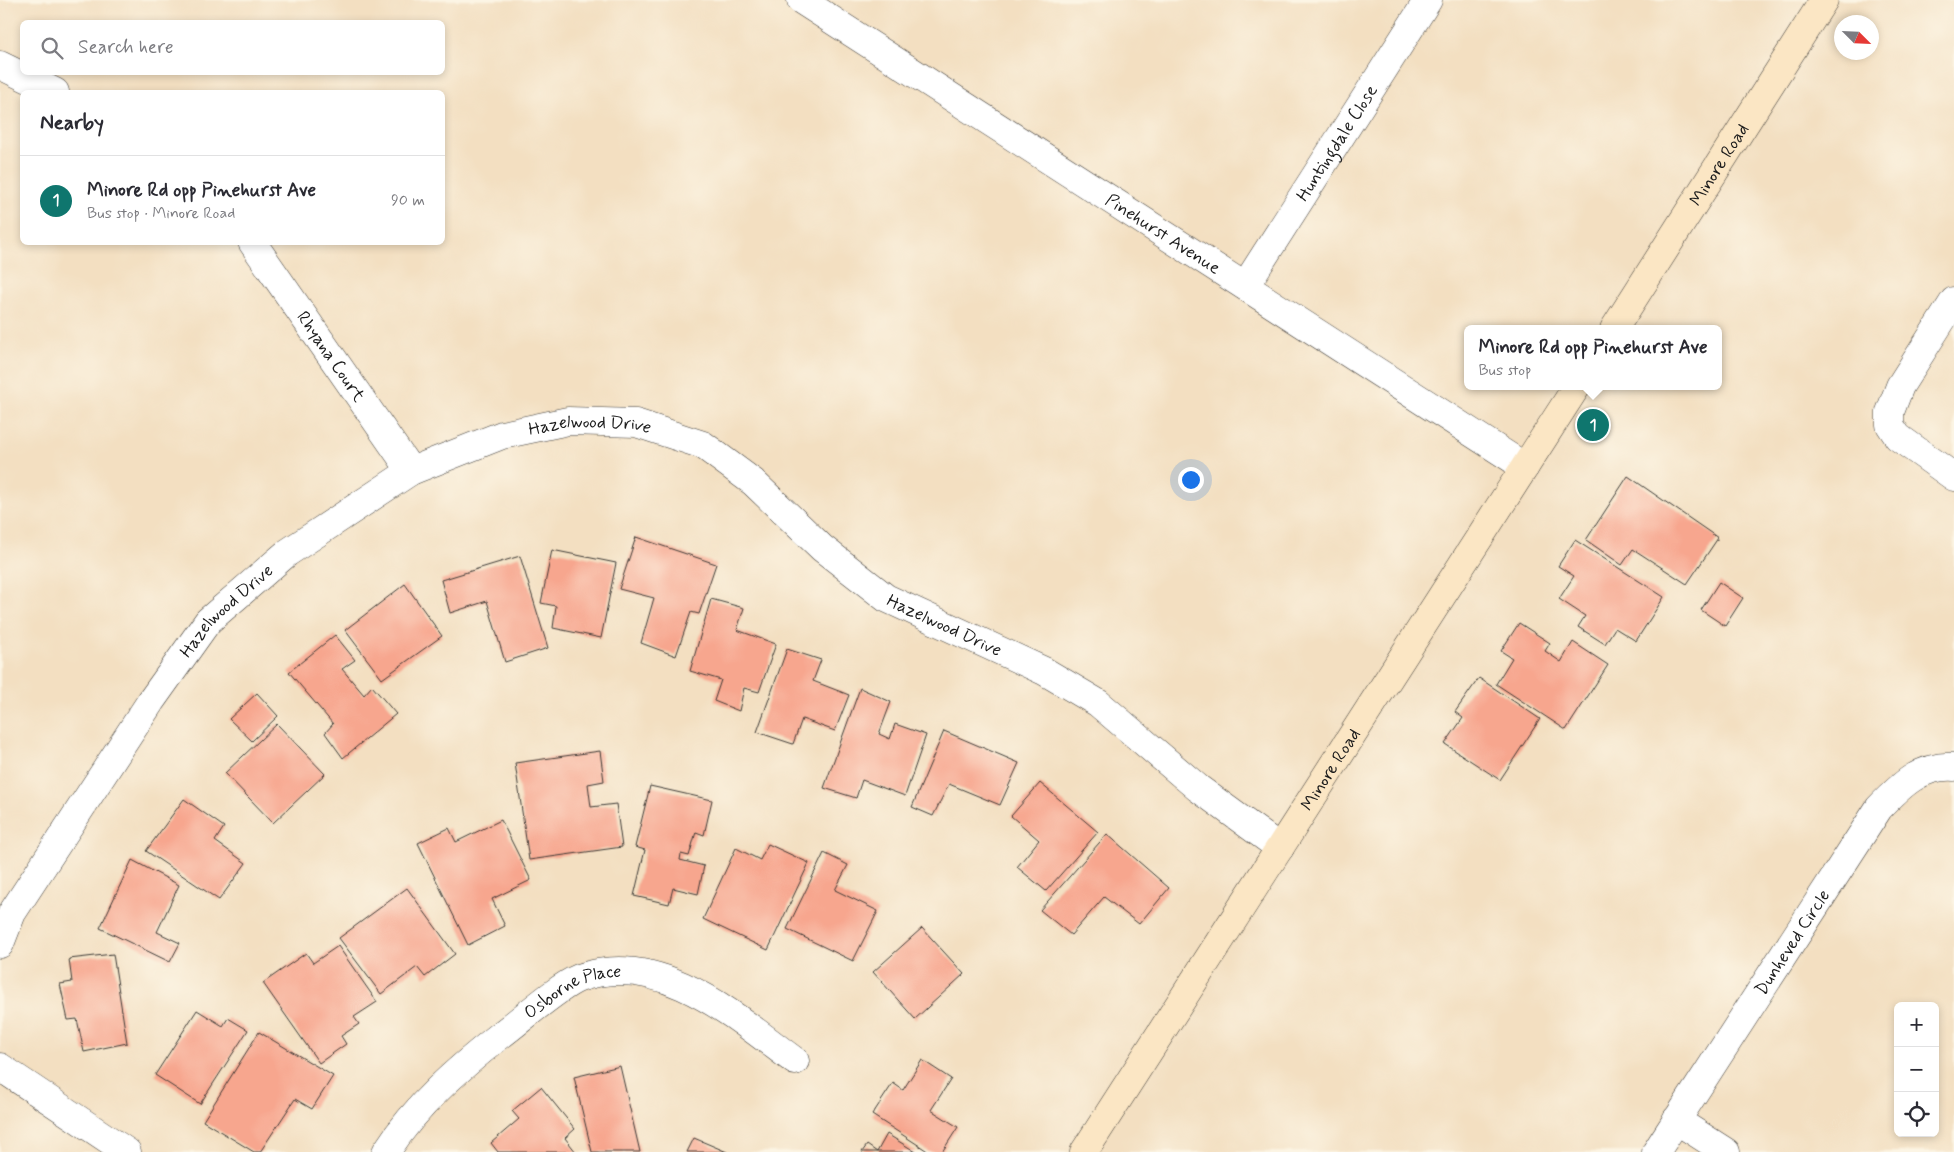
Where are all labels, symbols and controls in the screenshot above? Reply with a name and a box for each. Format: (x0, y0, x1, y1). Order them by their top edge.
north arrow (1834, 15, 1879, 60)
search box (20, 20, 445, 75)
icon: search (38, 34, 66, 62)
text: Search here (78, 35, 174, 60)
street label: Huntingdale Close (1291, 80, 1384, 206)
text: Nearby (40, 109, 104, 137)
street label: Minore Road (1684, 119, 1755, 211)
text: Minore Rd opp Pinehurst Ave (87, 178, 316, 203)
street label: Pinehurst Avenue (1100, 188, 1225, 281)
text: 1 (52, 190, 60, 211)
text: 90 m (391, 190, 425, 211)
text: Bus stop · Minore Road (87, 203, 235, 224)
street label: Rhyana Court (291, 307, 371, 407)
popup (1464, 325, 1722, 390)
text: Minore Rd opp Pinehurst Ave (1478, 335, 1708, 360)
text: Bus stop (1478, 360, 1531, 381)
pin: 1 (1577, 406, 1609, 444)
street label: Hazelwood Drive (526, 410, 655, 442)
your location (1178, 467, 1204, 493)
street label: Hazelwood Drive (175, 559, 279, 663)
street label: Hazelwood Drive (883, 589, 1005, 663)
street label: Minore Road (1296, 724, 1366, 816)
street label: Dunheved Circle (1750, 885, 1836, 1000)
street label: Osborne Place (519, 960, 622, 1025)
map controls (1894, 1002, 1939, 1137)
button: + (1894, 1002, 1939, 1047)
button: − (1894, 1047, 1939, 1092)
button: locate (1894, 1092, 1939, 1137)

